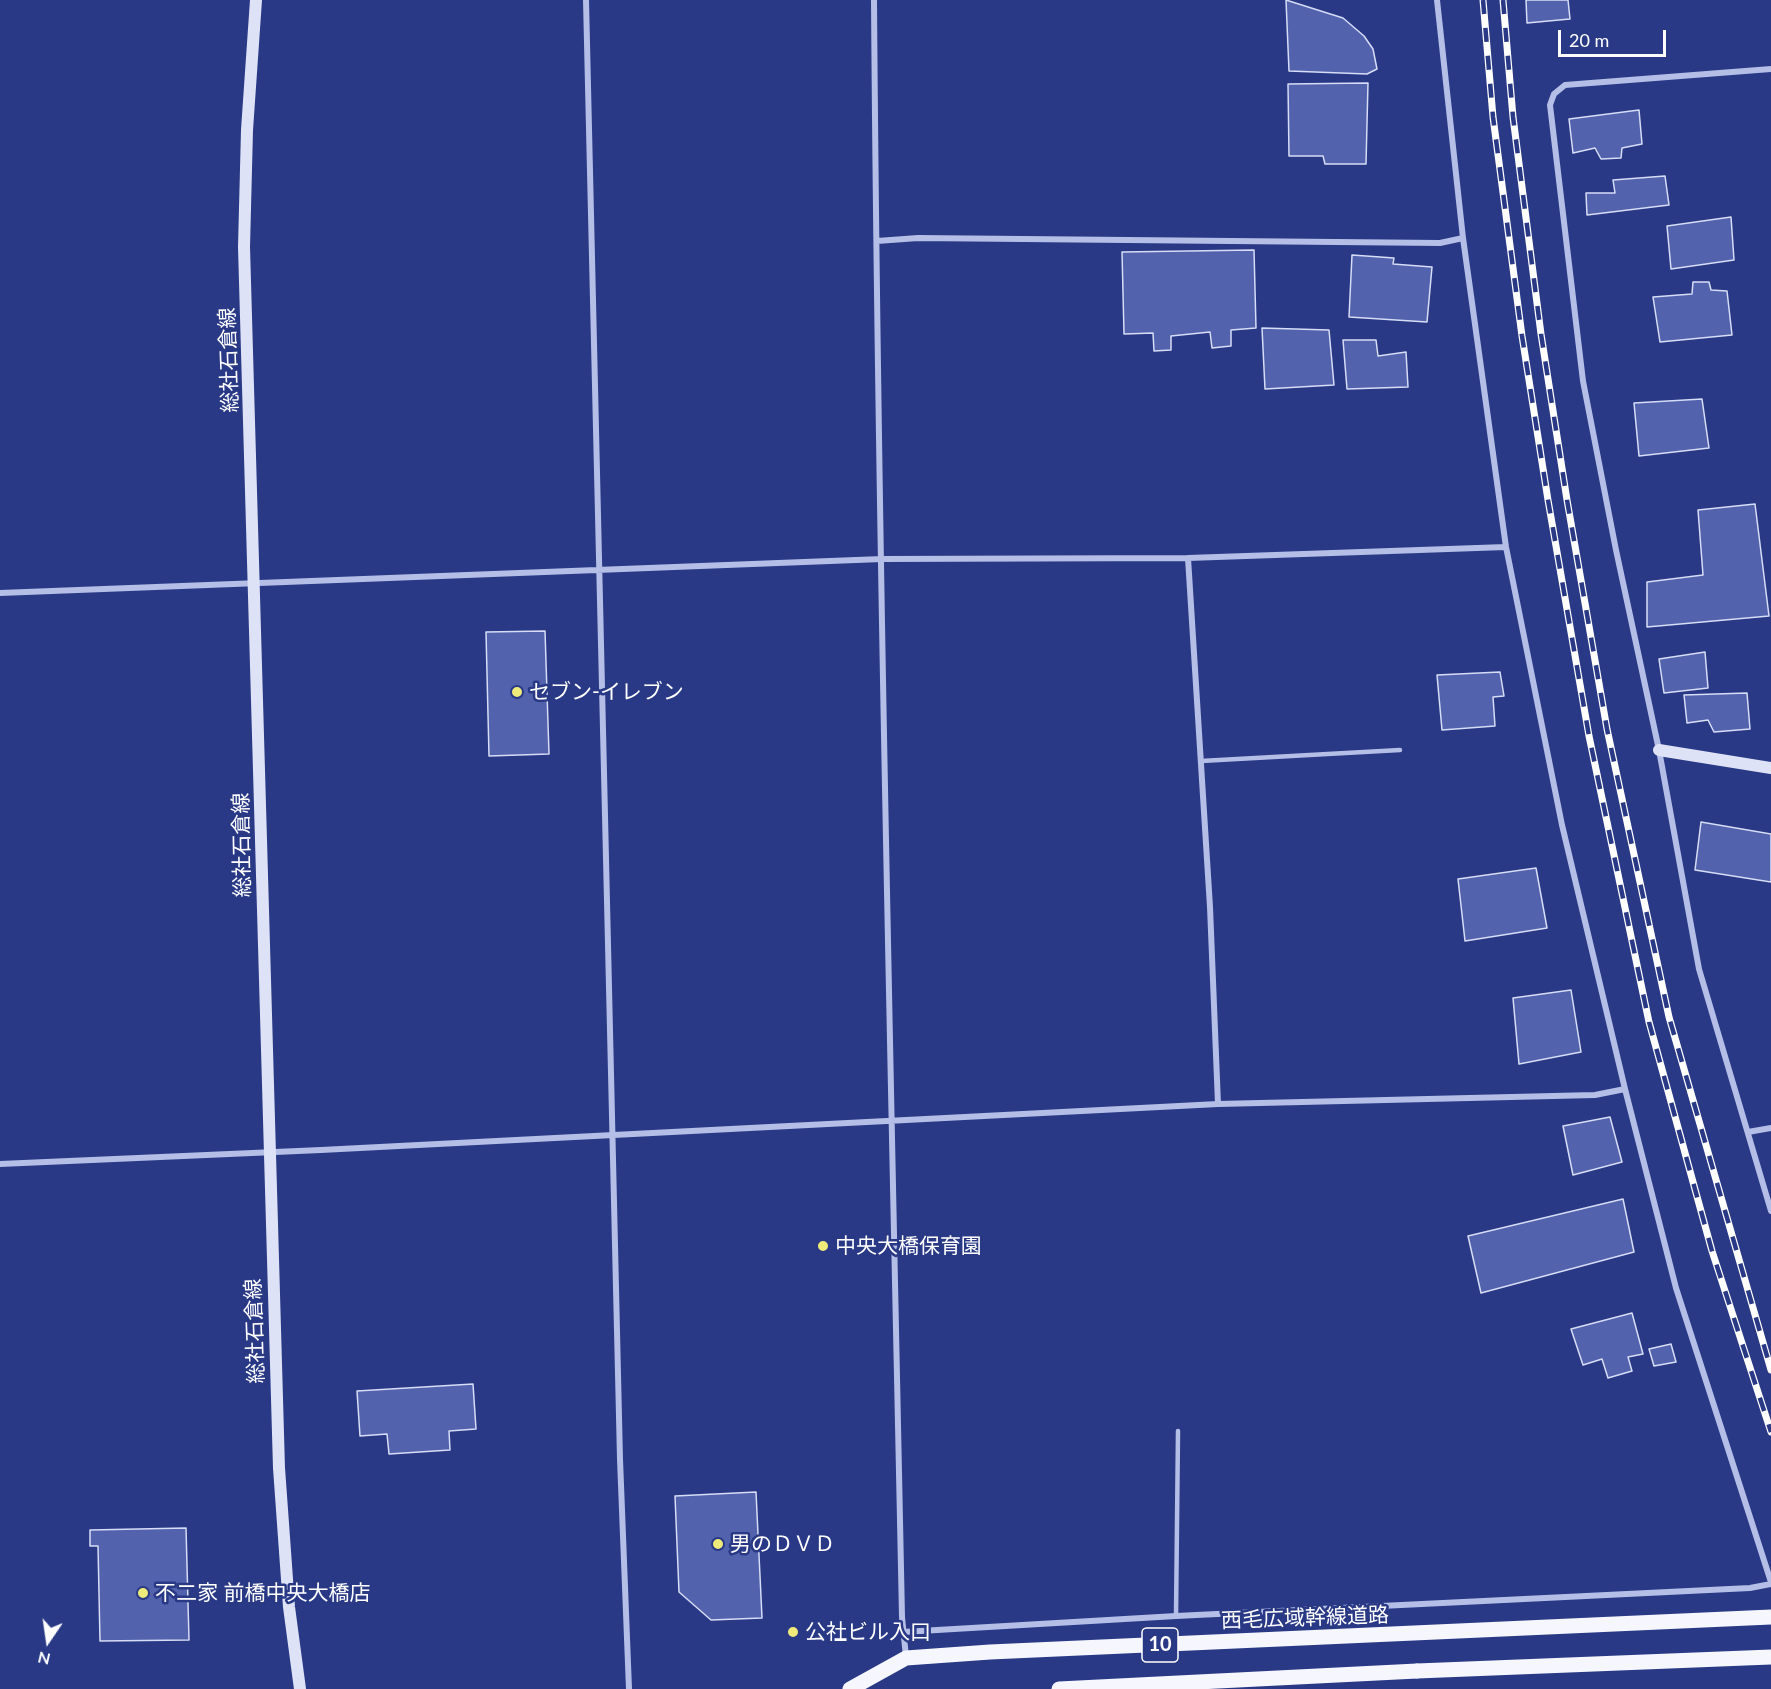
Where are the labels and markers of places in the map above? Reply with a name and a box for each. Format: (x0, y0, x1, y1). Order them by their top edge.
place label: セブン-イレブン (529, 679, 684, 705)
marker: セブン-イレブン (510, 685, 524, 699)
place label: 中央大橋保育園 (835, 1233, 982, 1259)
marker: 中央大橋保育園 (816, 1239, 830, 1253)
place label: 男のＤＶＤ (730, 1531, 835, 1557)
marker: 男のＤＶＤ (711, 1537, 725, 1551)
place label: 不二家 前橋中央大橋店 (155, 1580, 370, 1606)
marker: 不二家 前橋中央大橋店 (136, 1586, 150, 1600)
place label: 公社ビル入口 (805, 1619, 931, 1645)
marker: 公社ビル入口 (786, 1625, 800, 1639)

